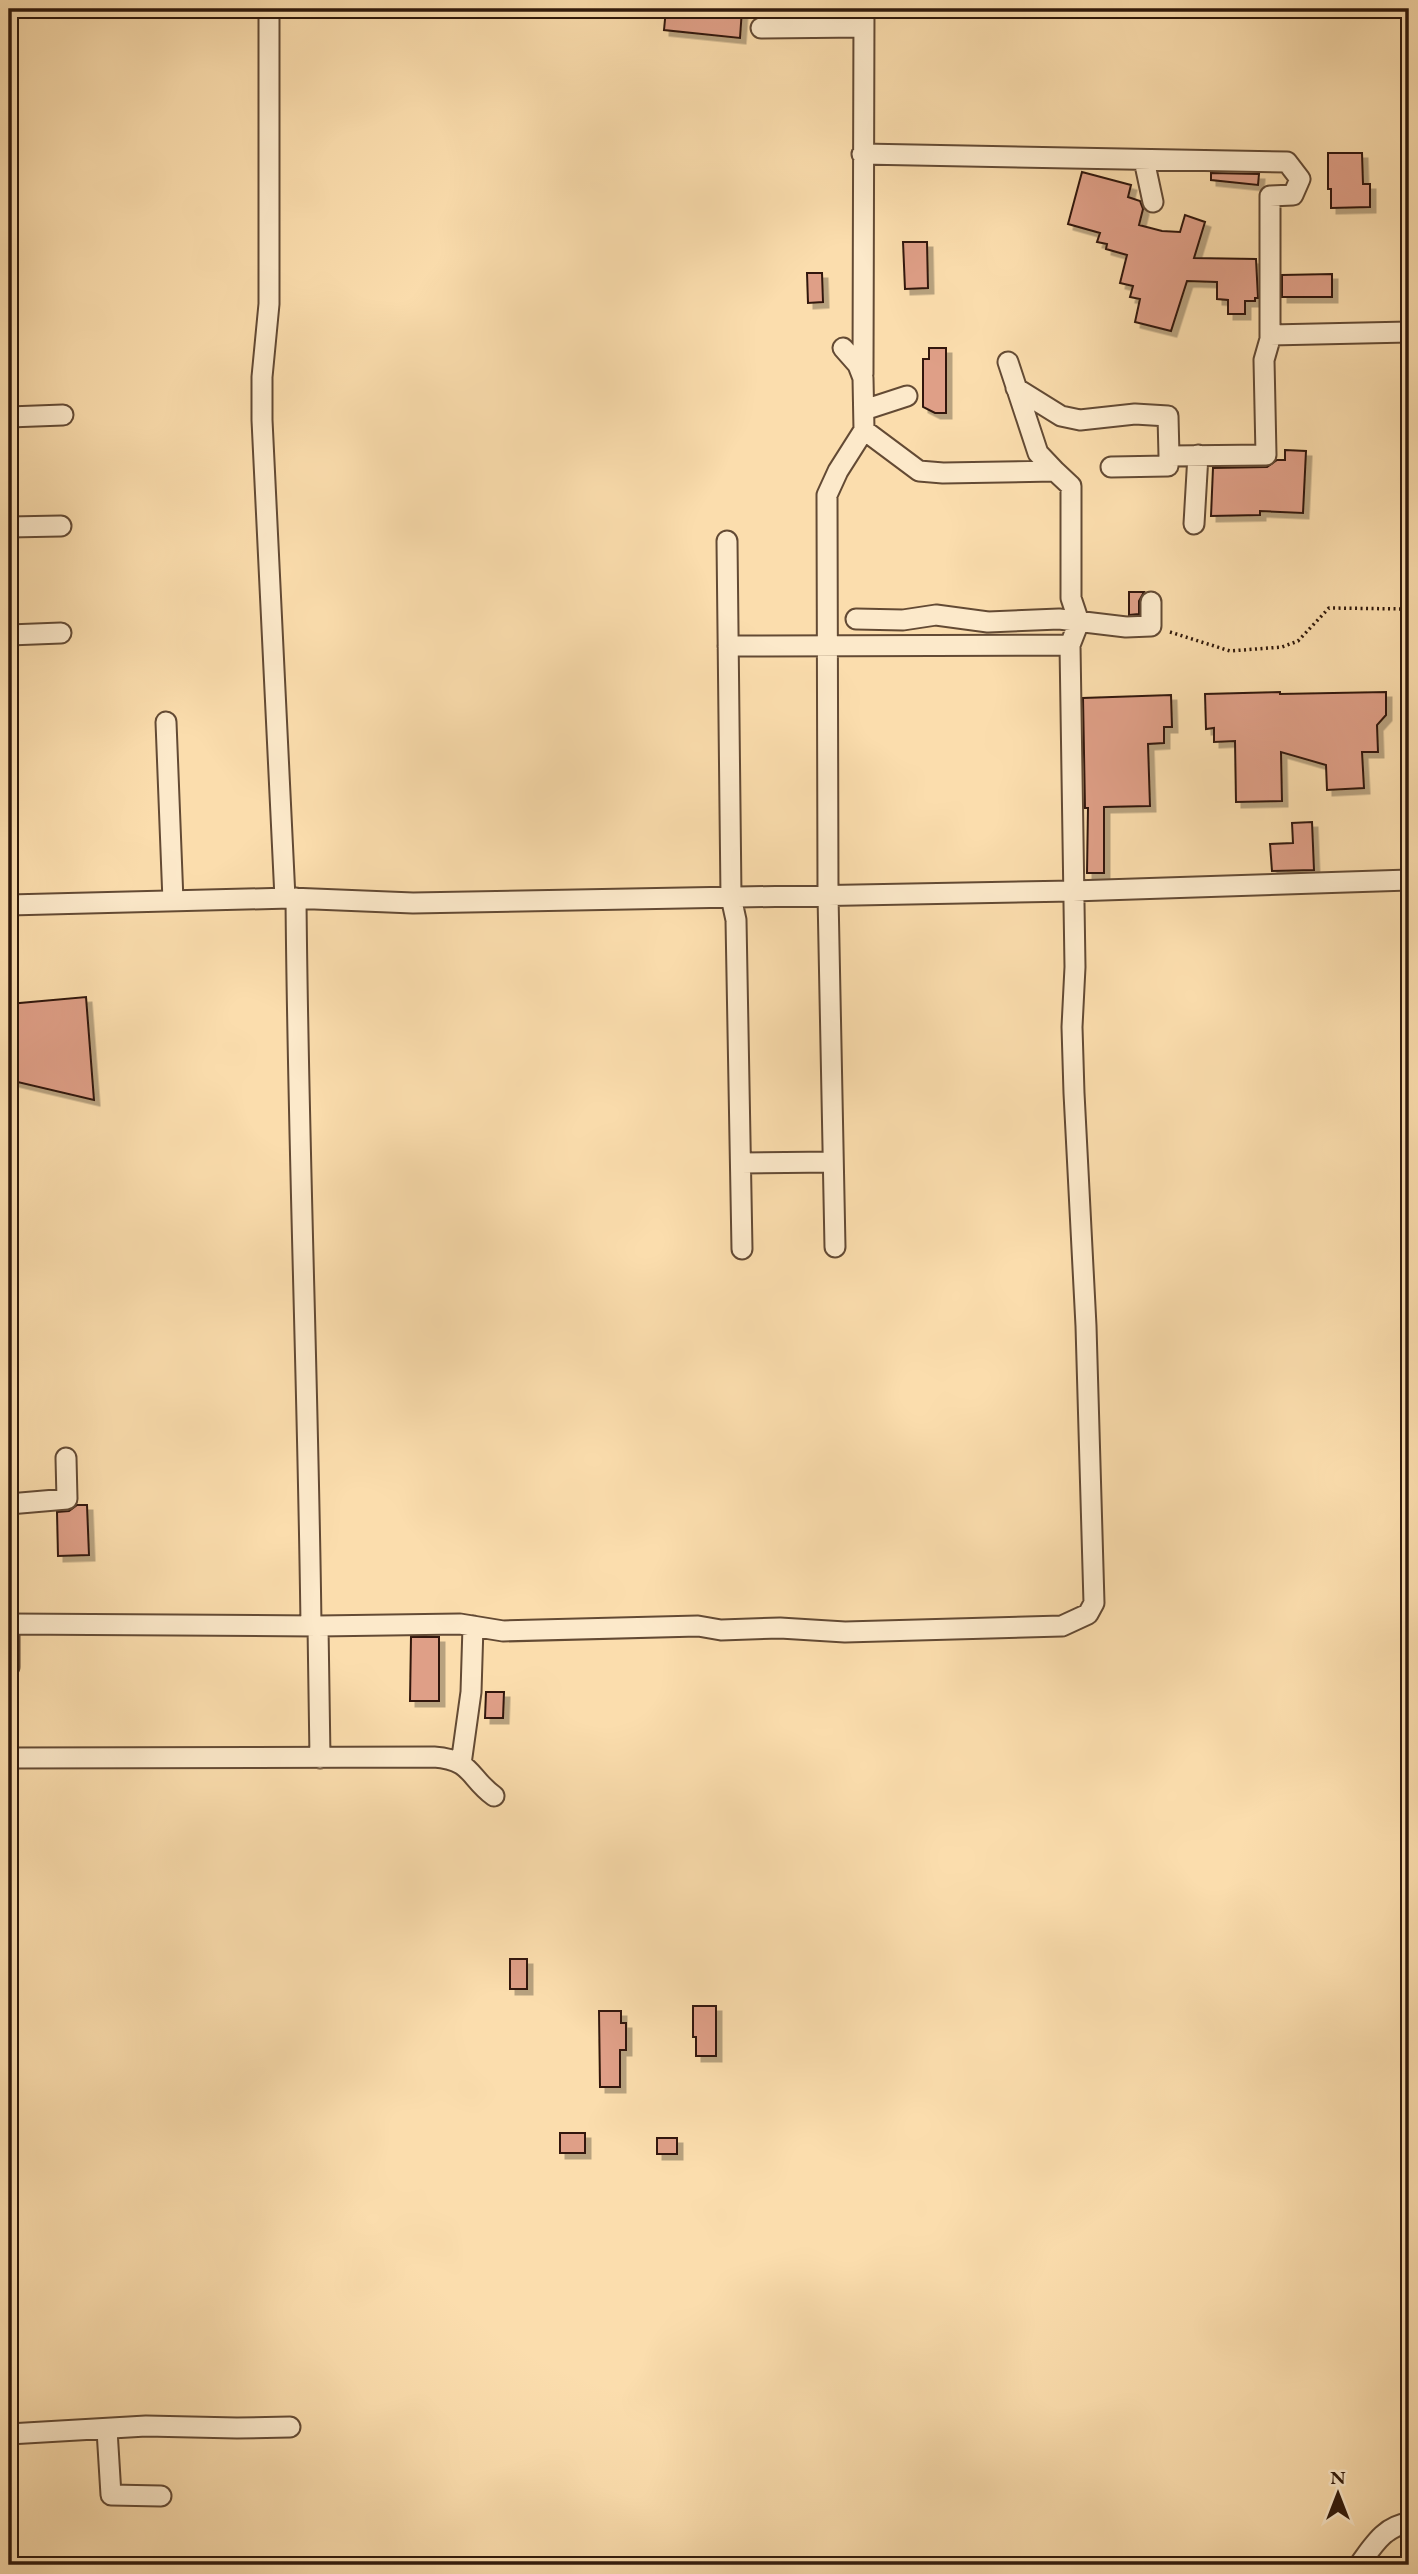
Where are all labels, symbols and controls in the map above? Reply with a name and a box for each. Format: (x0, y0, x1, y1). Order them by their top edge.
north arrow (1302, 2458, 1372, 2528)
text: N (1330, 2465, 1346, 2490)

